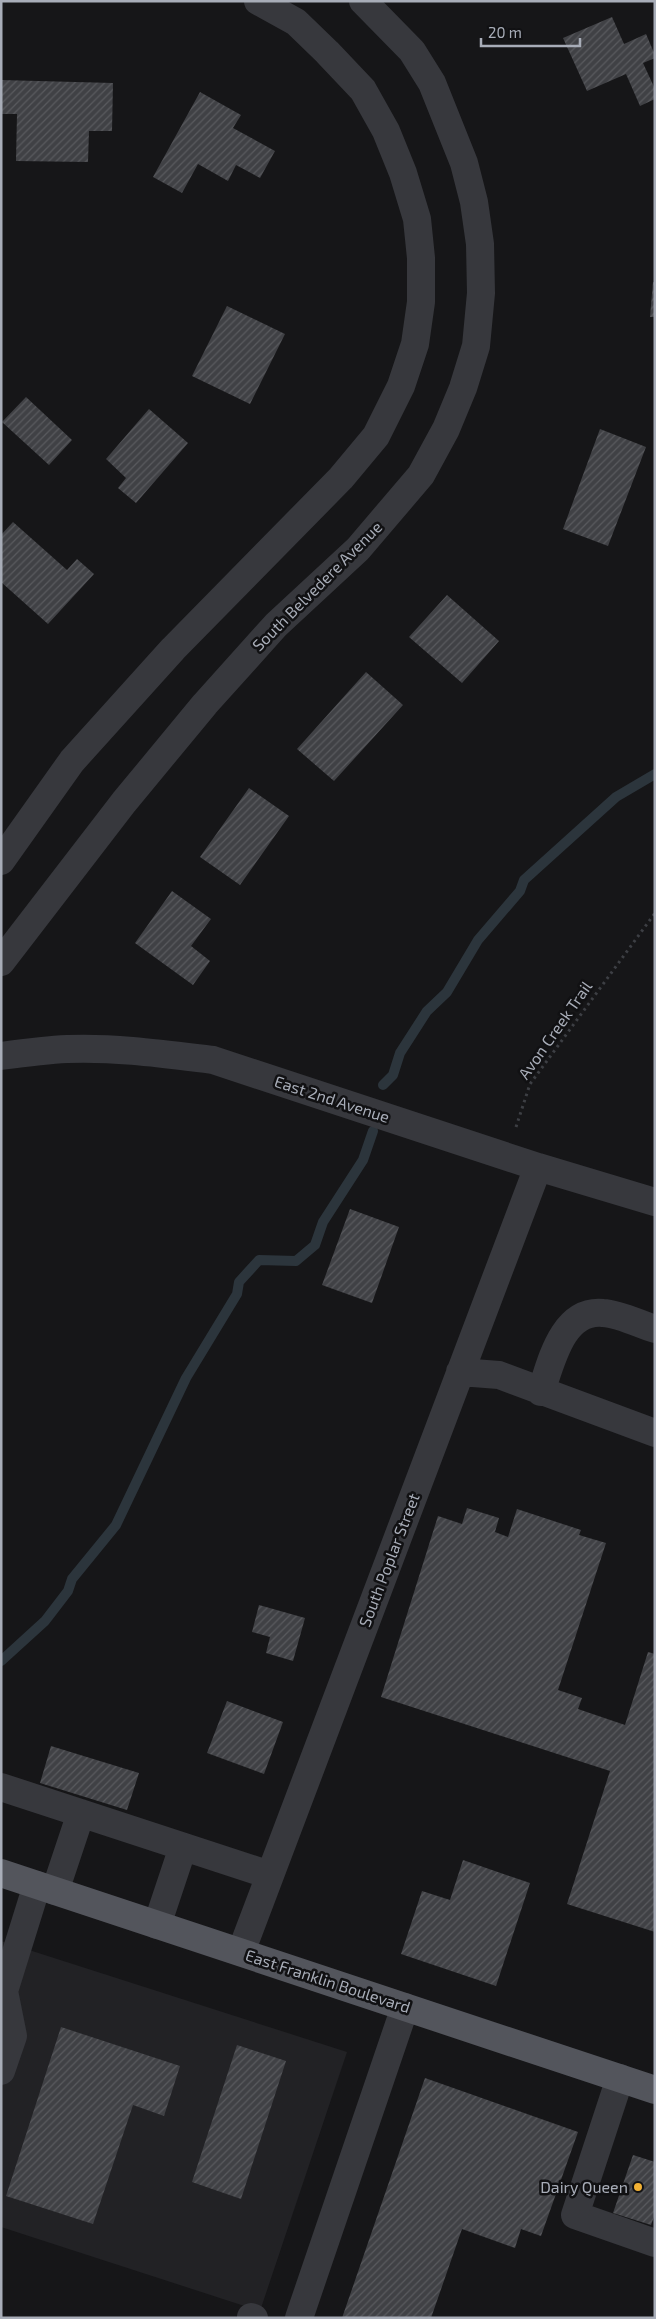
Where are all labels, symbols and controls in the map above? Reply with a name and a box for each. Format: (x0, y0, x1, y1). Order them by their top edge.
scale bar (481, 15, 580, 47)
text: 20 m (488, 23, 522, 41)
street label: South Belvedere Avenue (248, 517, 385, 654)
street label: Avon Creek Trail (514, 977, 596, 1082)
street label: East 2nd Avenue (272, 1071, 392, 1126)
street label: South Poplar Street (354, 1490, 423, 1629)
street label: East Franklin Boulevard (243, 1945, 413, 2016)
place label: Dairy Queen (540, 2177, 628, 2197)
marker: Dairy Queen (632, 2181, 644, 2193)

